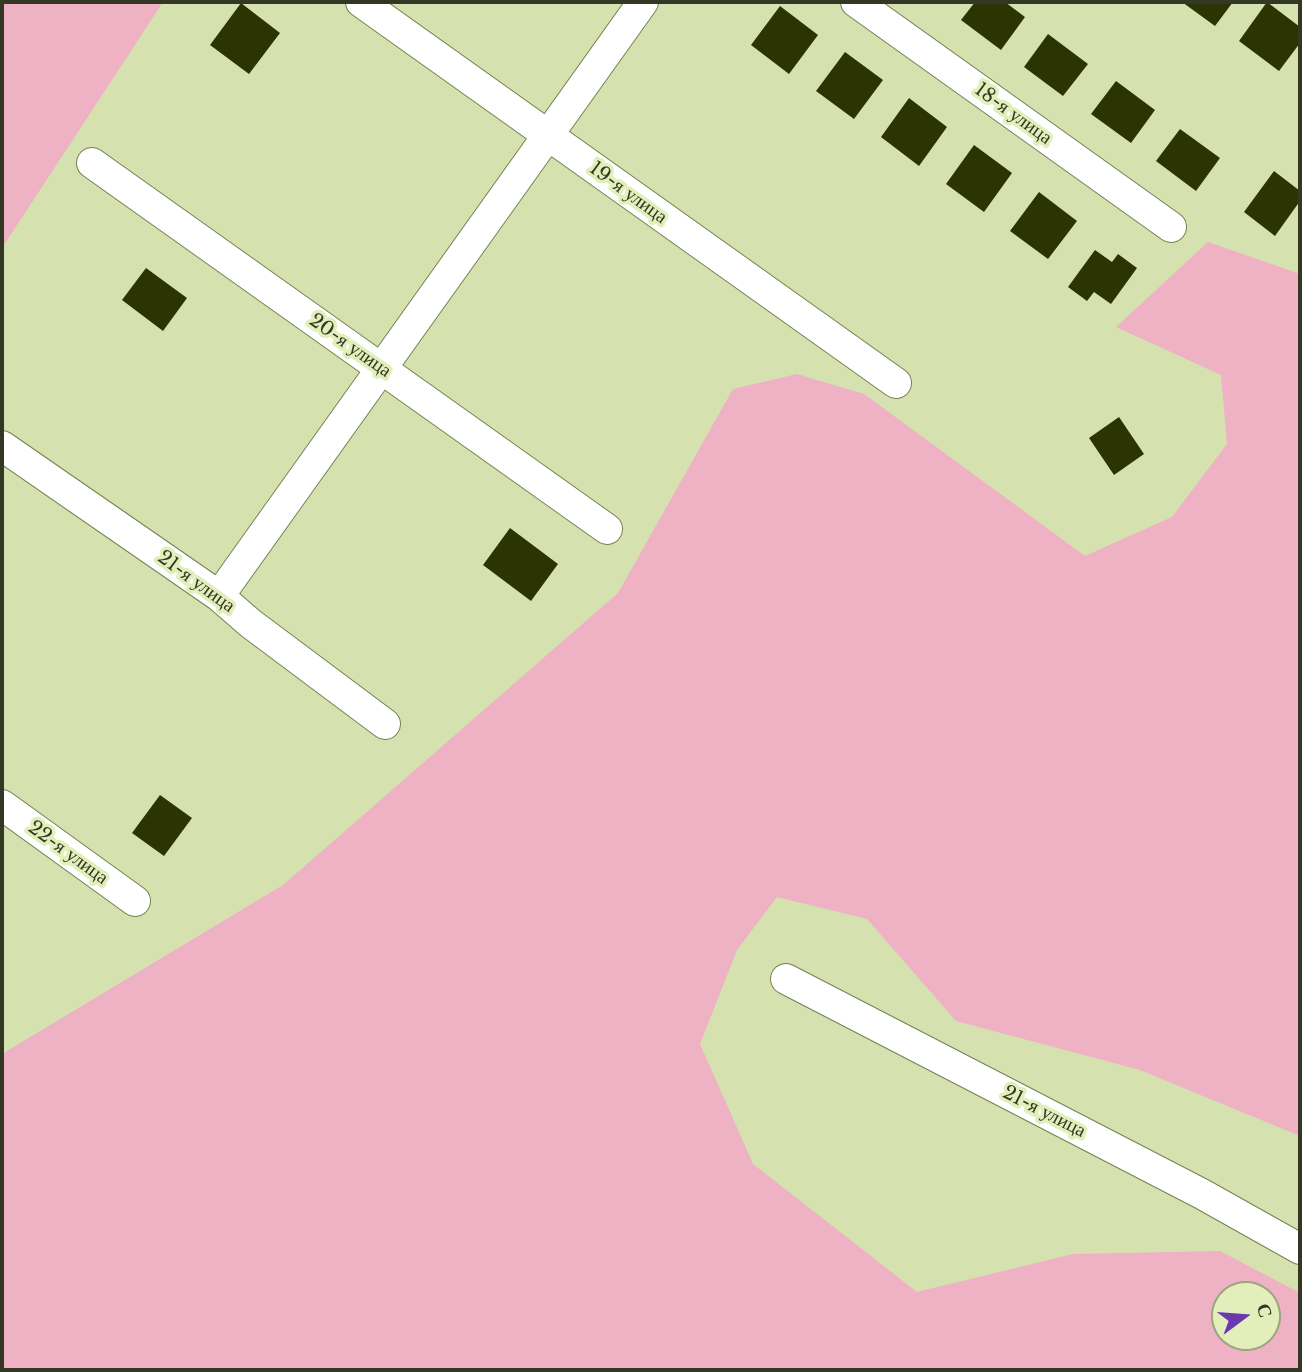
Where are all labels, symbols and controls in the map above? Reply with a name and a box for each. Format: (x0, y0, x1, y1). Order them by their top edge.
street label: 18-я улица (970, 78, 1056, 150)
street label: 19-я улица (585, 157, 671, 229)
street label: 20-я улица (304, 309, 396, 383)
street label: 21-я улица (153, 546, 239, 618)
street label: 22-я улица (24, 816, 112, 890)
street label: 21-я улица (999, 1081, 1089, 1143)
north arrow (1211, 1281, 1281, 1351)
text: С (1252, 1301, 1278, 1320)

